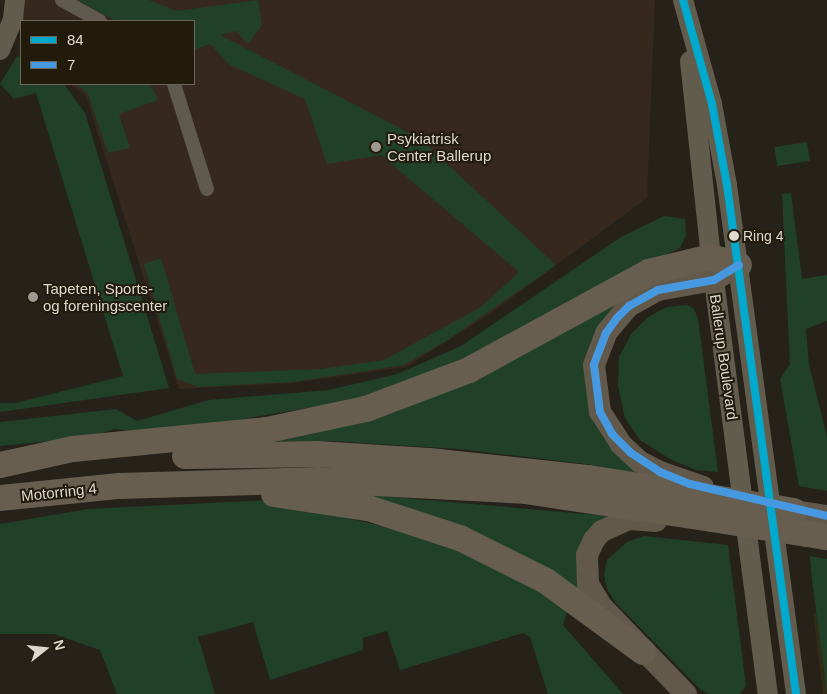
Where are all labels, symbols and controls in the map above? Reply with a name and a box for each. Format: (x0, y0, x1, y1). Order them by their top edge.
legend (20, 20, 195, 85)
text: 84 (67, 31, 84, 48)
text: 7 (67, 56, 75, 73)
place label: Psykiatrisk Center Ballerup (387, 129, 491, 164)
marker: Psykiatrisk Center Ballerup (369, 140, 383, 154)
place label: Ring 4 (743, 228, 783, 244)
marker: Ring 4 (729, 231, 739, 241)
place label: Tapeten, Sports- og foreningscenter (43, 279, 167, 314)
marker: Tapeten, Sports- og foreningscenter (27, 291, 39, 303)
street label: Ballerup Boulevard (706, 293, 742, 421)
street label: Motorring 4 (20, 479, 98, 505)
north arrow (20, 624, 70, 674)
text: N (50, 638, 69, 652)

